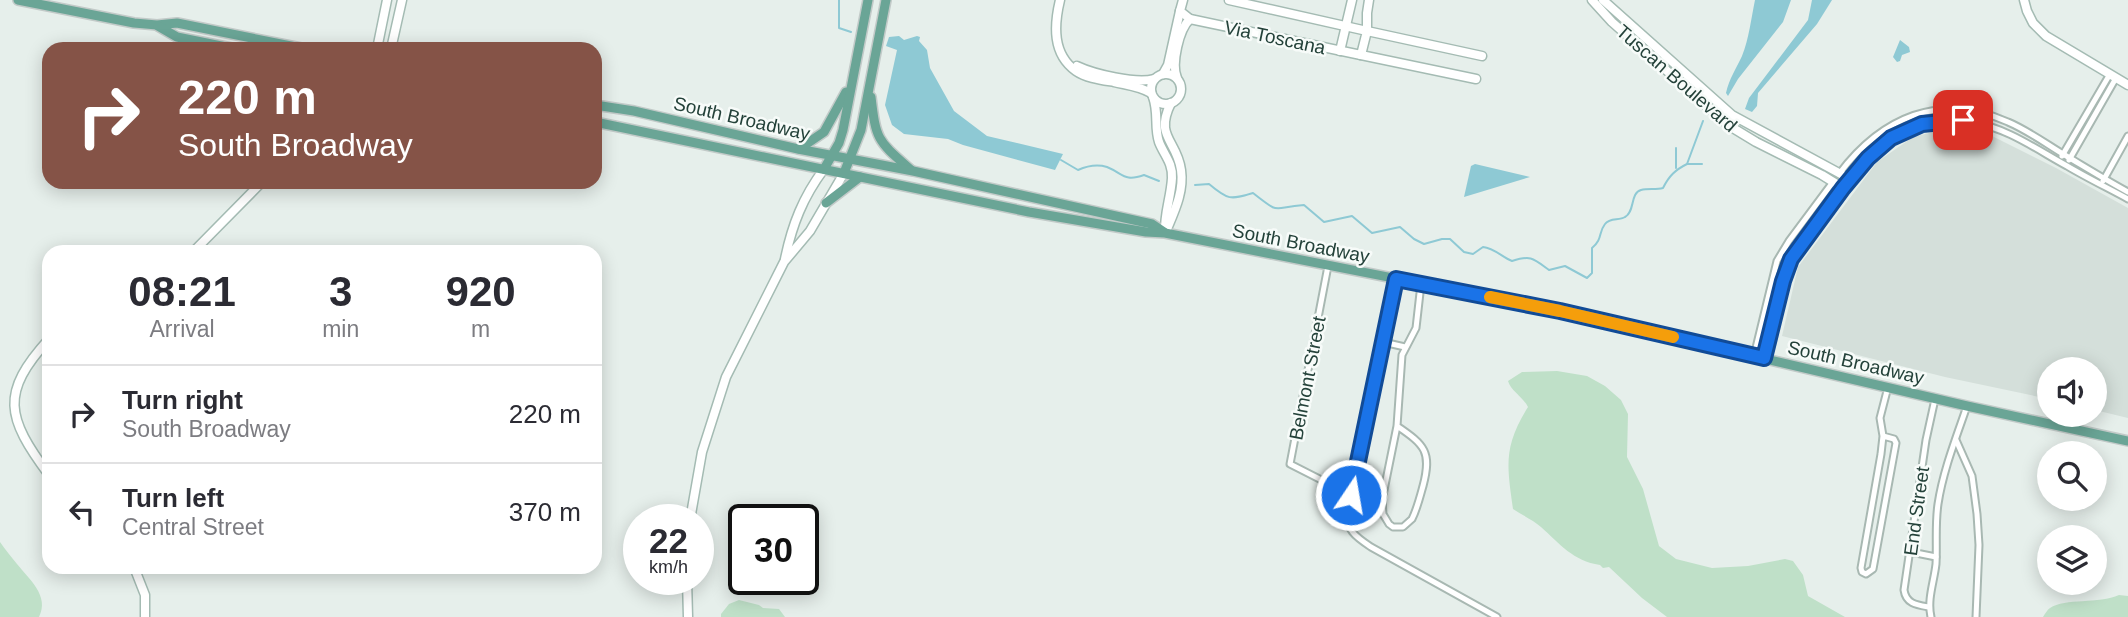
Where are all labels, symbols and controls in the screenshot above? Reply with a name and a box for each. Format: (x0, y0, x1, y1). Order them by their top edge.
street label: Via Toscana (1222, 17, 1328, 59)
street label: Tuscan Boulevard (1612, 20, 1741, 136)
icon: right (63, 70, 154, 161)
text: 220 m (178, 70, 317, 124)
pin (1933, 90, 1993, 150)
street label: South Broadway (672, 93, 813, 145)
icon: arrive (1944, 101, 1982, 139)
text: South Broadway (178, 127, 413, 163)
street label: South Broadway (1230, 220, 1372, 267)
text: 08:21 (128, 268, 236, 315)
text: 3 (329, 268, 352, 315)
text: 920 (446, 268, 516, 315)
street label: Belmont Street (1285, 314, 1330, 442)
text: Arrival (149, 316, 215, 342)
text: min (322, 316, 359, 342)
text: m (471, 316, 490, 342)
street label: South Broadway (1786, 337, 1927, 389)
map controls (2037, 357, 2107, 595)
button: sound (2037, 357, 2107, 427)
text: Turn right (122, 385, 243, 415)
icon: right (63, 395, 101, 433)
text: 220 m (509, 399, 581, 429)
text: South Broadway (122, 416, 291, 442)
button: search (2037, 441, 2107, 511)
position arrow (1314, 458, 1388, 532)
street label: End Street (1900, 464, 1933, 557)
text: Turn left (122, 483, 224, 513)
icon: left (63, 493, 101, 531)
text: 370 m (509, 497, 581, 527)
speed limit sign: 30 (728, 504, 819, 595)
text: Central Street (122, 514, 264, 540)
text: 22 (649, 521, 688, 560)
button: layers (2037, 525, 2107, 595)
text: km/h (649, 557, 688, 577)

